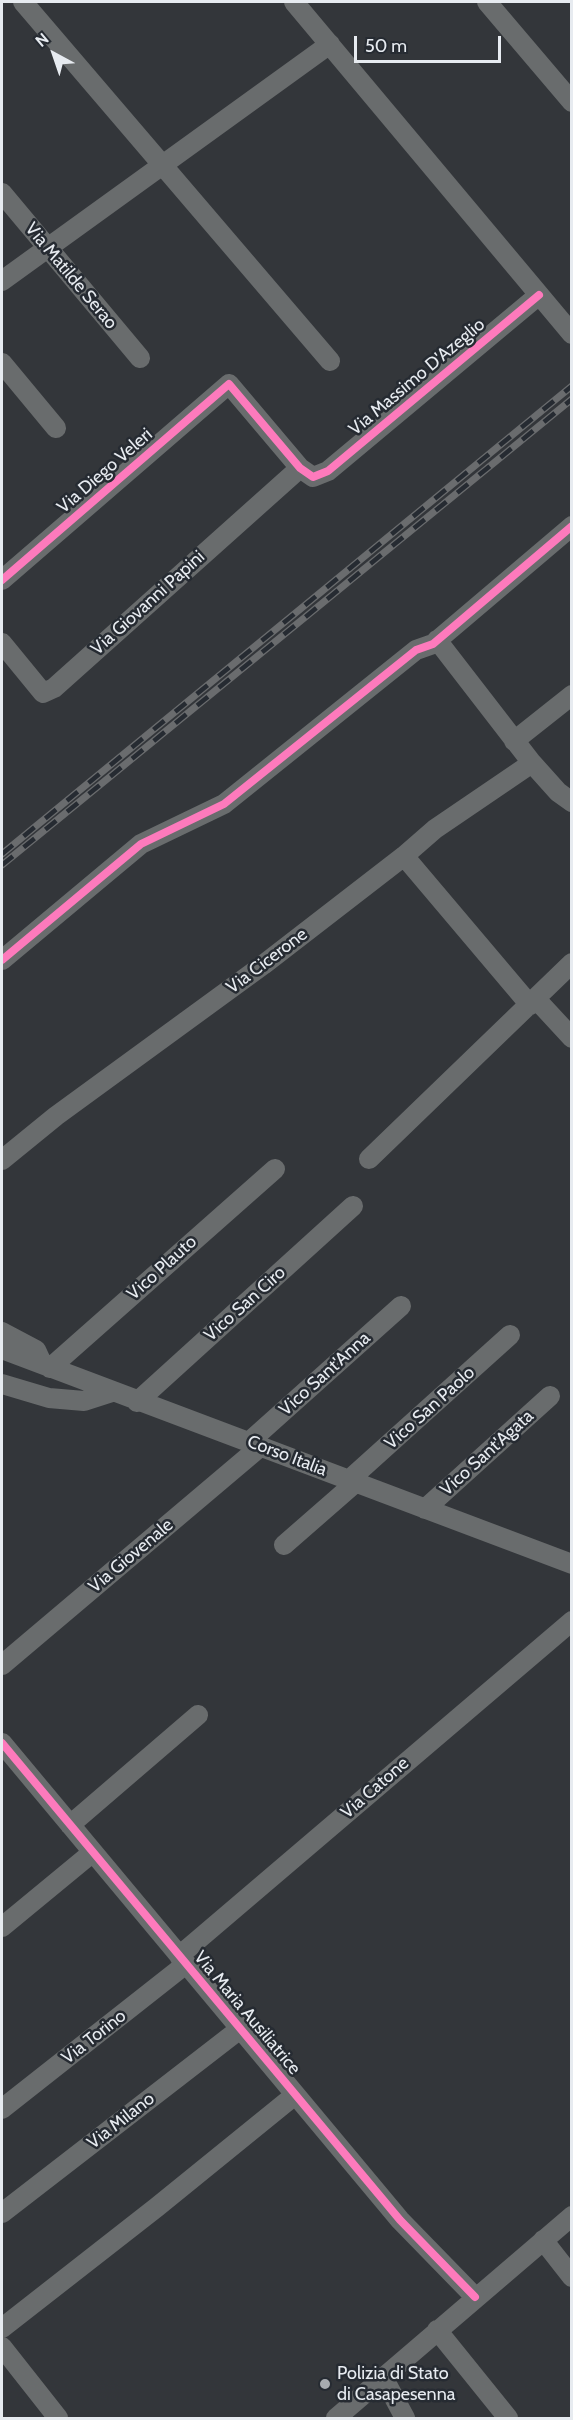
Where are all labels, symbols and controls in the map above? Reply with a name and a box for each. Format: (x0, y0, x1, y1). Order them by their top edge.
north arrow (24, 24, 84, 84)
scale bar (357, 24, 504, 62)
text: N (32, 29, 53, 51)
text: 50 m (365, 35, 407, 57)
street label: Via Matilde Serao (20, 218, 122, 334)
street label: Via Massimo D'Azeglio (345, 314, 489, 440)
street label: Via Diego Veleri (53, 424, 157, 518)
street label: Via Giovanni Papini (87, 546, 209, 660)
street label: Via Cicerone (222, 924, 312, 998)
street label: Vico Plauto (123, 1231, 201, 1305)
street label: Vico San Ciro (200, 1262, 290, 1346)
street label: Vico Sant'Anna (275, 1328, 375, 1420)
street label: Vico San Paolo (381, 1362, 479, 1454)
street label: Vico Sant'Agata (436, 1405, 538, 1501)
street label: Corso Italia (244, 1431, 330, 1481)
street label: Via Giovenale (84, 1514, 178, 1598)
street label: Via Catone (337, 1753, 413, 1823)
street label: Via Maria Ausiliatrice (189, 1947, 305, 2079)
street label: Via Torino (57, 2005, 131, 2069)
street label: Via Milano (83, 2088, 159, 2154)
place label: Polizia di Stato di Casapesenna (337, 2363, 455, 2406)
marker: Polizia di Stato di Casapesenna (318, 2377, 332, 2391)

